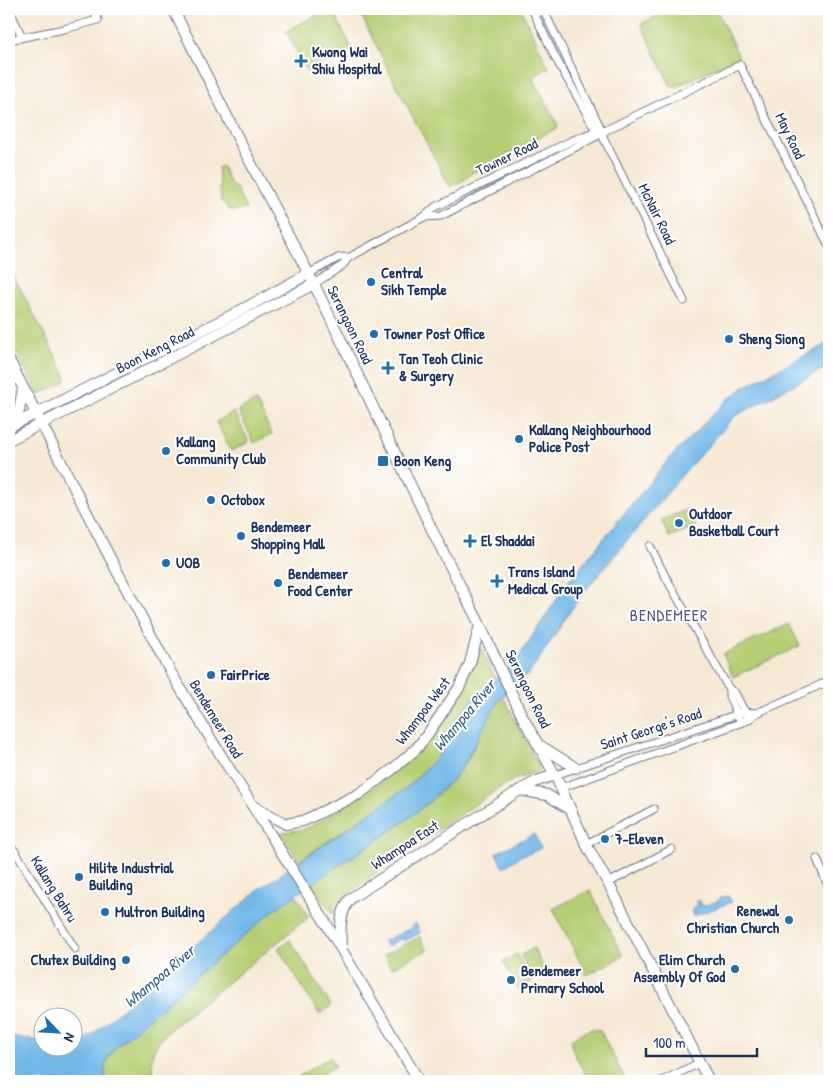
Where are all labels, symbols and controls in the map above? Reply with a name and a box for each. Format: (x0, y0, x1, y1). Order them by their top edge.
place label: Kwong Wai Shiu Hospital (312, 41, 383, 80)
marker: Kwong Wai Shiu Hospital (294, 54, 308, 68)
street label: May Road (770, 109, 811, 163)
street label: Towner Road (472, 132, 541, 181)
street label: McNair Road (634, 180, 681, 248)
place label: Central Sikh Temple (381, 262, 447, 301)
marker: Central Sikh Temple (365, 276, 377, 288)
street label: Serangoon Road (322, 282, 379, 368)
street label: Boon Keng Road (112, 321, 198, 378)
place label: Towner Post Office (383, 323, 485, 344)
marker: Towner Post Office (368, 328, 380, 340)
place label: Sheng Siong (739, 328, 805, 350)
marker: Sheng Siong (723, 333, 735, 345)
place label: Tan Teoh Clinic & Surgery (398, 348, 484, 387)
marker: Tan Teoh Clinic & Surgery (381, 361, 395, 375)
place label: Kallang Neighbourhood Police Post (529, 419, 651, 457)
place label: Kallang Community Club (176, 431, 266, 470)
marker: Kallang Neighbourhood Police Post (513, 433, 525, 445)
marker: Kallang Community Club (160, 445, 172, 457)
place label: Boon Keng (394, 450, 452, 472)
marker: Boon Keng (376, 454, 390, 468)
place label: Octobox (221, 489, 266, 510)
marker: Octobox (205, 494, 217, 506)
place label: Outdoor Basketball Court (689, 503, 780, 541)
place label: Bendemeer Shopping Mall (251, 516, 325, 555)
marker: Outdoor Basketball Court (673, 517, 685, 529)
marker: Bendemeer Shopping Mall (235, 530, 247, 542)
place label: El Shaddai (481, 530, 535, 551)
marker: El Shaddai (463, 534, 477, 548)
place label: UOB (176, 552, 201, 573)
marker: UOB (160, 557, 172, 569)
place label: Trans Island Medical Group (507, 561, 583, 600)
place label: Bendemeer Food Center (287, 563, 353, 601)
marker: Trans Island Medical Group (490, 574, 504, 588)
marker: Bendemeer Food Center (272, 577, 284, 589)
district label: BENDEMEER (630, 604, 708, 626)
street label: Serangoon Road (500, 646, 557, 732)
place label: FairPrice (220, 664, 270, 685)
marker: FairPrice (205, 669, 217, 681)
street label: Whampoa West (390, 672, 455, 749)
water label: Whampoa River (428, 673, 501, 755)
street label: Bendemeer Road (185, 676, 248, 762)
street label: Saint George's Road (597, 702, 704, 755)
street label: Whampoa East (367, 814, 443, 874)
place label: 7-Eleven (614, 828, 664, 849)
marker: 7-Eleven (599, 833, 611, 845)
street label: Kallang Bahru (26, 852, 83, 926)
place label: Hilite Industrial Building (89, 857, 174, 896)
marker: Hilite Industrial Building (73, 871, 85, 883)
place label: Renewal Christian Church (687, 900, 780, 938)
place label: Multron Building (115, 901, 205, 923)
marker: Multron Building (99, 906, 111, 918)
marker: Renewal Christian Church (783, 914, 795, 926)
water label: Whampoa River (119, 939, 201, 1012)
place label: Chutex Building (31, 949, 116, 971)
place label: Elim Church Assembly Of God (634, 949, 726, 988)
marker: Chutex Building (120, 954, 132, 966)
place label: Bendemeer Primary School (521, 960, 605, 999)
marker: Elim Church Assembly Of God (729, 963, 741, 975)
marker: Bendemeer Primary School (505, 974, 517, 986)
north arrow (32, 1008, 82, 1058)
scale bar (646, 1025, 757, 1057)
text: N (60, 1030, 80, 1046)
text: 100 m (653, 1032, 686, 1053)

